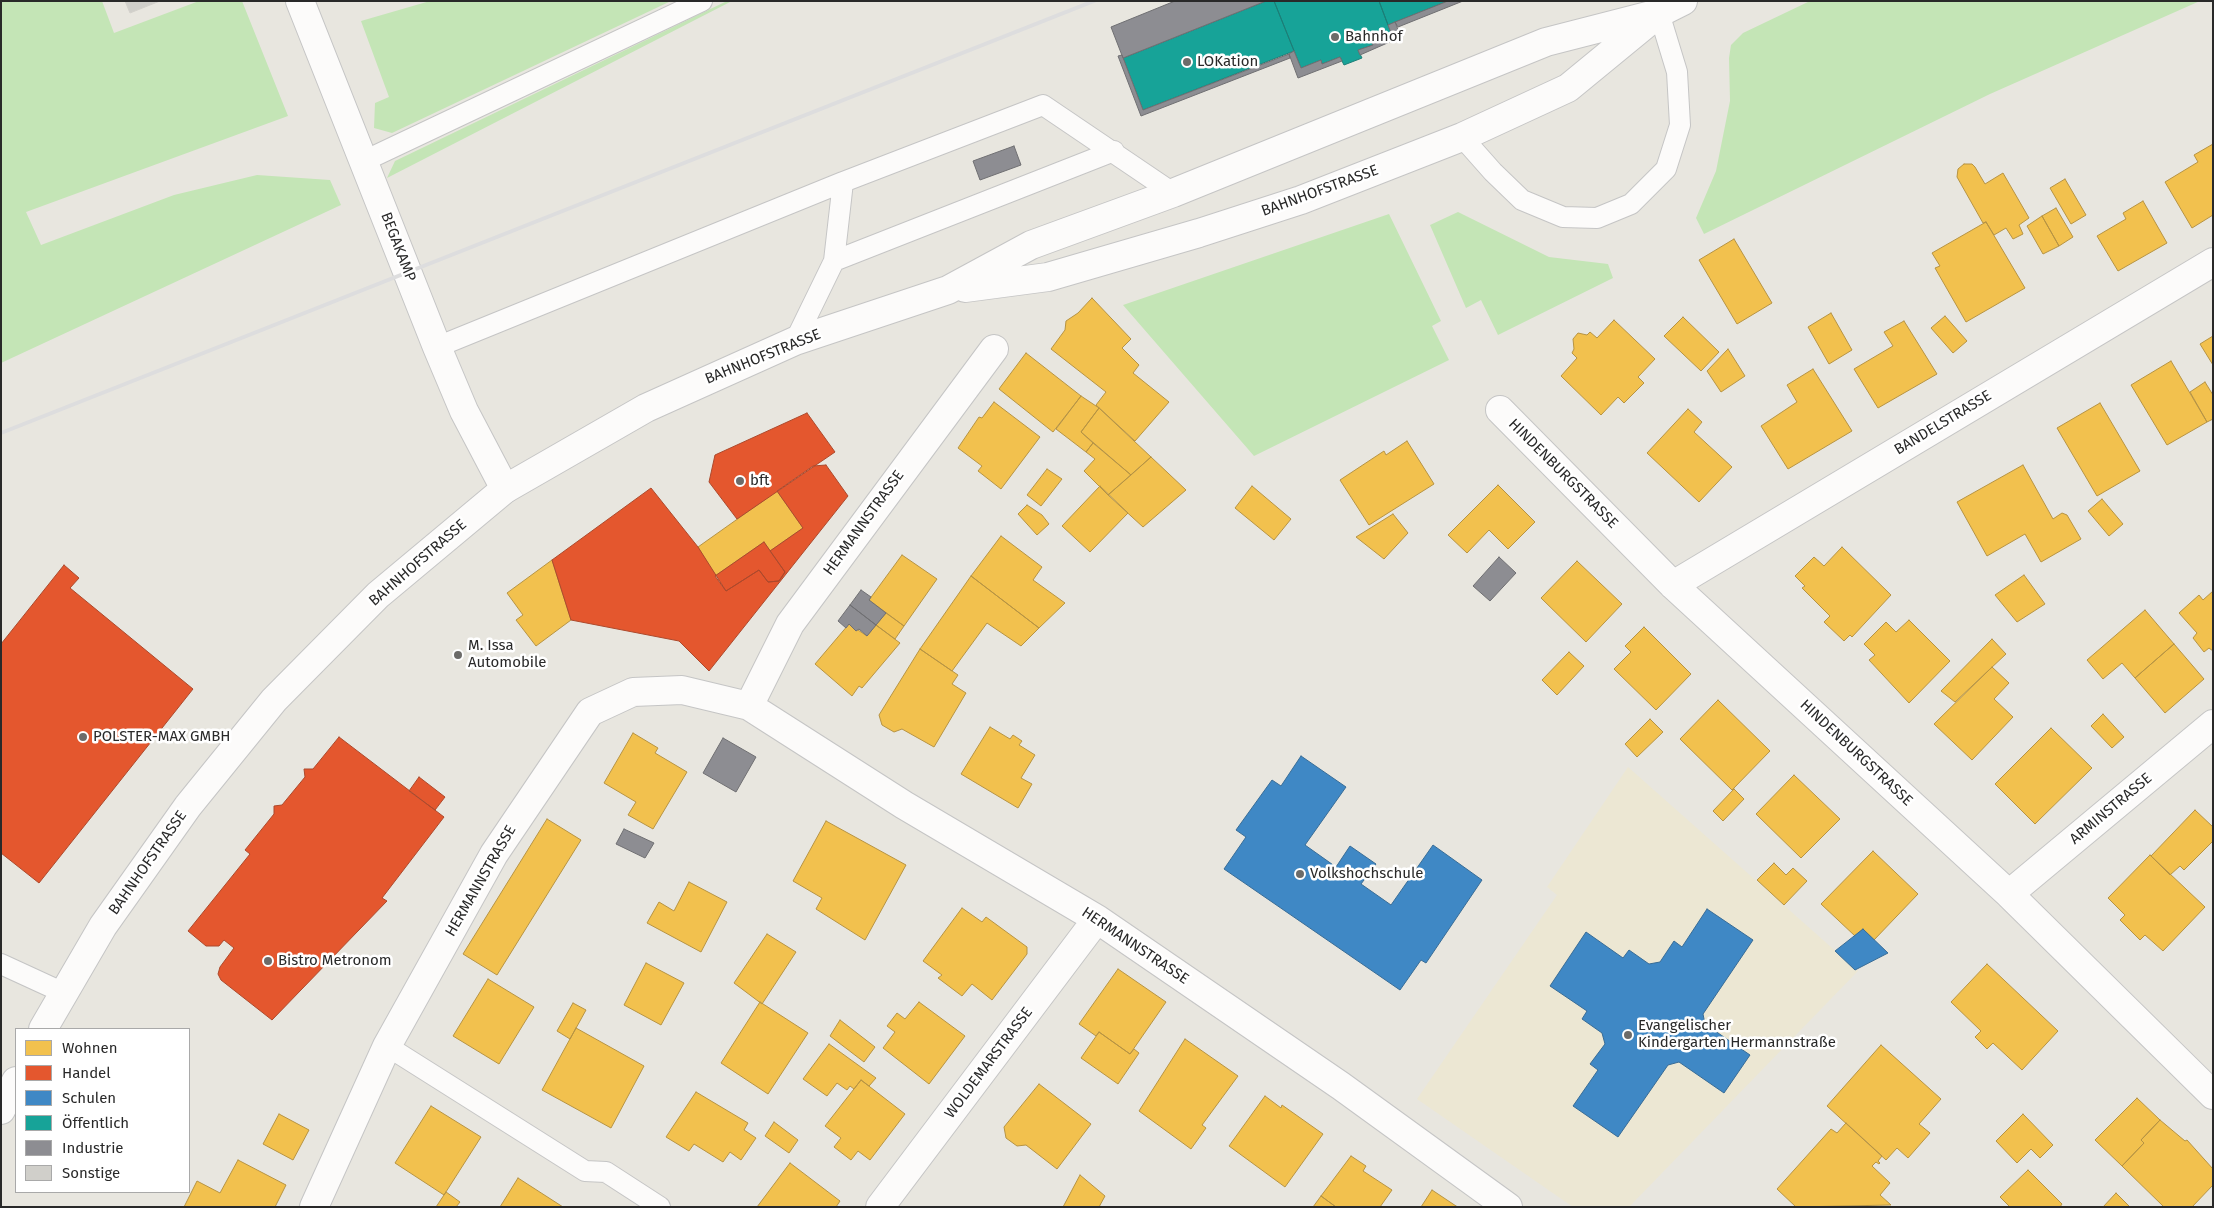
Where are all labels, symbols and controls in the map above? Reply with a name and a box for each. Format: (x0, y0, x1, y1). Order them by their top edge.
place label: Bahnhof (1345, 28, 1402, 46)
marker: Bahnhof (1329, 31, 1341, 43)
place label: LOKation (1197, 53, 1258, 71)
marker: LOKation (1181, 56, 1193, 68)
street label: BAHNHOFSTRASSE (1259, 161, 1381, 221)
street label: BEGAKAMP (377, 210, 419, 284)
street label: BAHNHOFSTRASSE (703, 326, 823, 388)
street label: BANDELSTRASSE (1891, 387, 1995, 459)
street label: HINDENBURGSTRASSE (1504, 415, 1622, 533)
street label: HERMANNSTRASSE (820, 467, 908, 579)
place label: bft (750, 472, 769, 490)
marker: bft (734, 475, 746, 487)
street label: BAHNHOFSTRASSE (366, 516, 470, 610)
place label: M. Issa Automobile (468, 637, 547, 672)
marker: M. Issa Automobile (452, 649, 464, 661)
street label: HINDENBURGSTRASSE (1796, 696, 1916, 810)
place label: POLSTER-MAX GMBH (93, 728, 231, 746)
marker: POLSTER-MAX GMBH (77, 731, 89, 743)
street label: ARMINSTRASSE (2066, 769, 2156, 849)
street label: BAHNHOFSTRASSE (105, 807, 191, 919)
street label: HERMANNSTRASSE (442, 822, 520, 940)
place label: Volkshochschule (1310, 865, 1423, 883)
marker: Volkshochschule (1294, 868, 1306, 880)
street label: HERMANNSTRASSE (1078, 903, 1192, 989)
place label: Bistro Metronom (278, 952, 392, 970)
marker: Bistro Metronom (262, 955, 274, 967)
street label: WOLDEMARSTRASSE (941, 1004, 1037, 1122)
place label: Evangelischer Kindergarten Hermannstraße (1638, 1017, 1836, 1052)
legend (15, 1028, 190, 1193)
marker: Evangelischer Kindergarten Hermannstraße (1622, 1029, 1634, 1041)
text: Wohnen (62, 1039, 118, 1057)
text: Handel (62, 1064, 111, 1082)
text: Schulen (62, 1089, 116, 1107)
text: Öffentlich (62, 1114, 129, 1132)
text: Industrie (62, 1139, 124, 1157)
text: Sonstige (62, 1164, 120, 1182)

